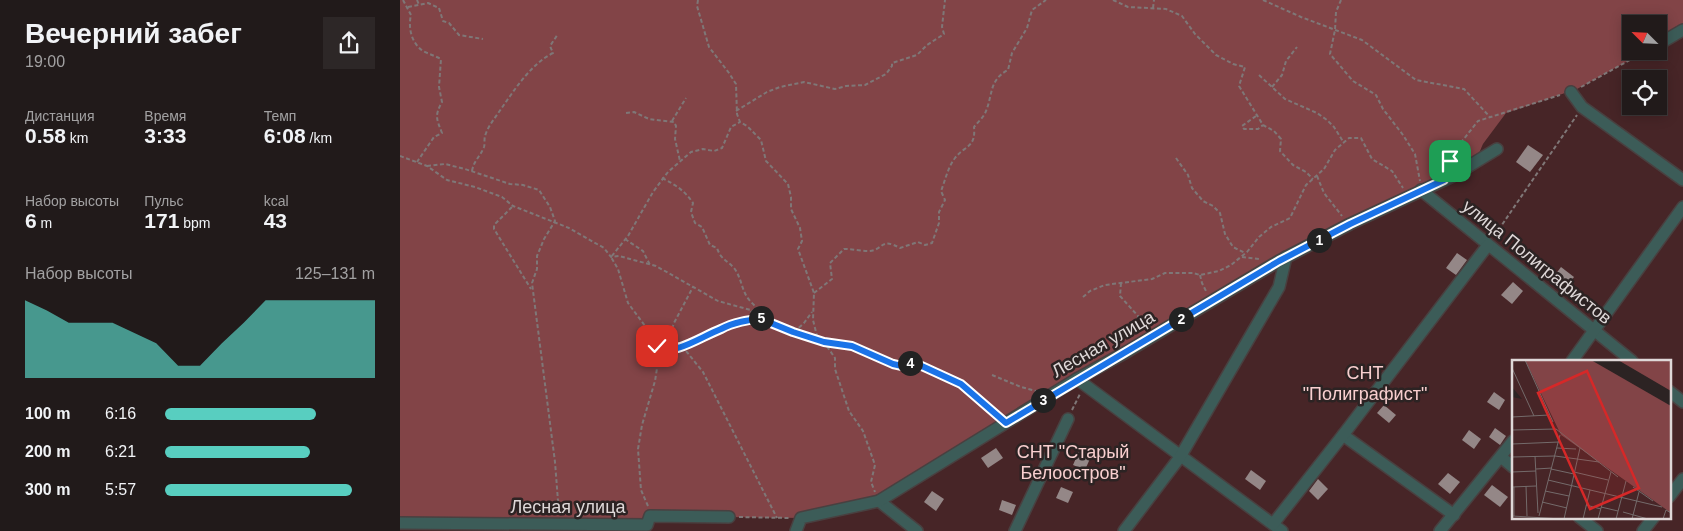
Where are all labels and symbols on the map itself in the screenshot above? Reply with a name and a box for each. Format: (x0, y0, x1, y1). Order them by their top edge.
north arrow (1622, 15, 1668, 60)
pin (1429, 140, 1471, 182)
street label: улица Полиграфистов (1459, 196, 1615, 328)
pin: 1 (1306, 228, 1332, 252)
pin: 5 (748, 306, 774, 330)
street label: Лесная улица (1048, 306, 1159, 381)
pin: 2 (1168, 306, 1194, 332)
pin (636, 325, 678, 367)
pin: 4 (898, 350, 922, 376)
inset map (1512, 360, 1670, 518)
park label: СНТ "Полиграфист" (1303, 363, 1427, 404)
pin: 3 (1030, 388, 1056, 412)
park label: СНТ "Старый Белоостров" (1017, 442, 1129, 483)
street label: Лесная улица (510, 497, 626, 517)

